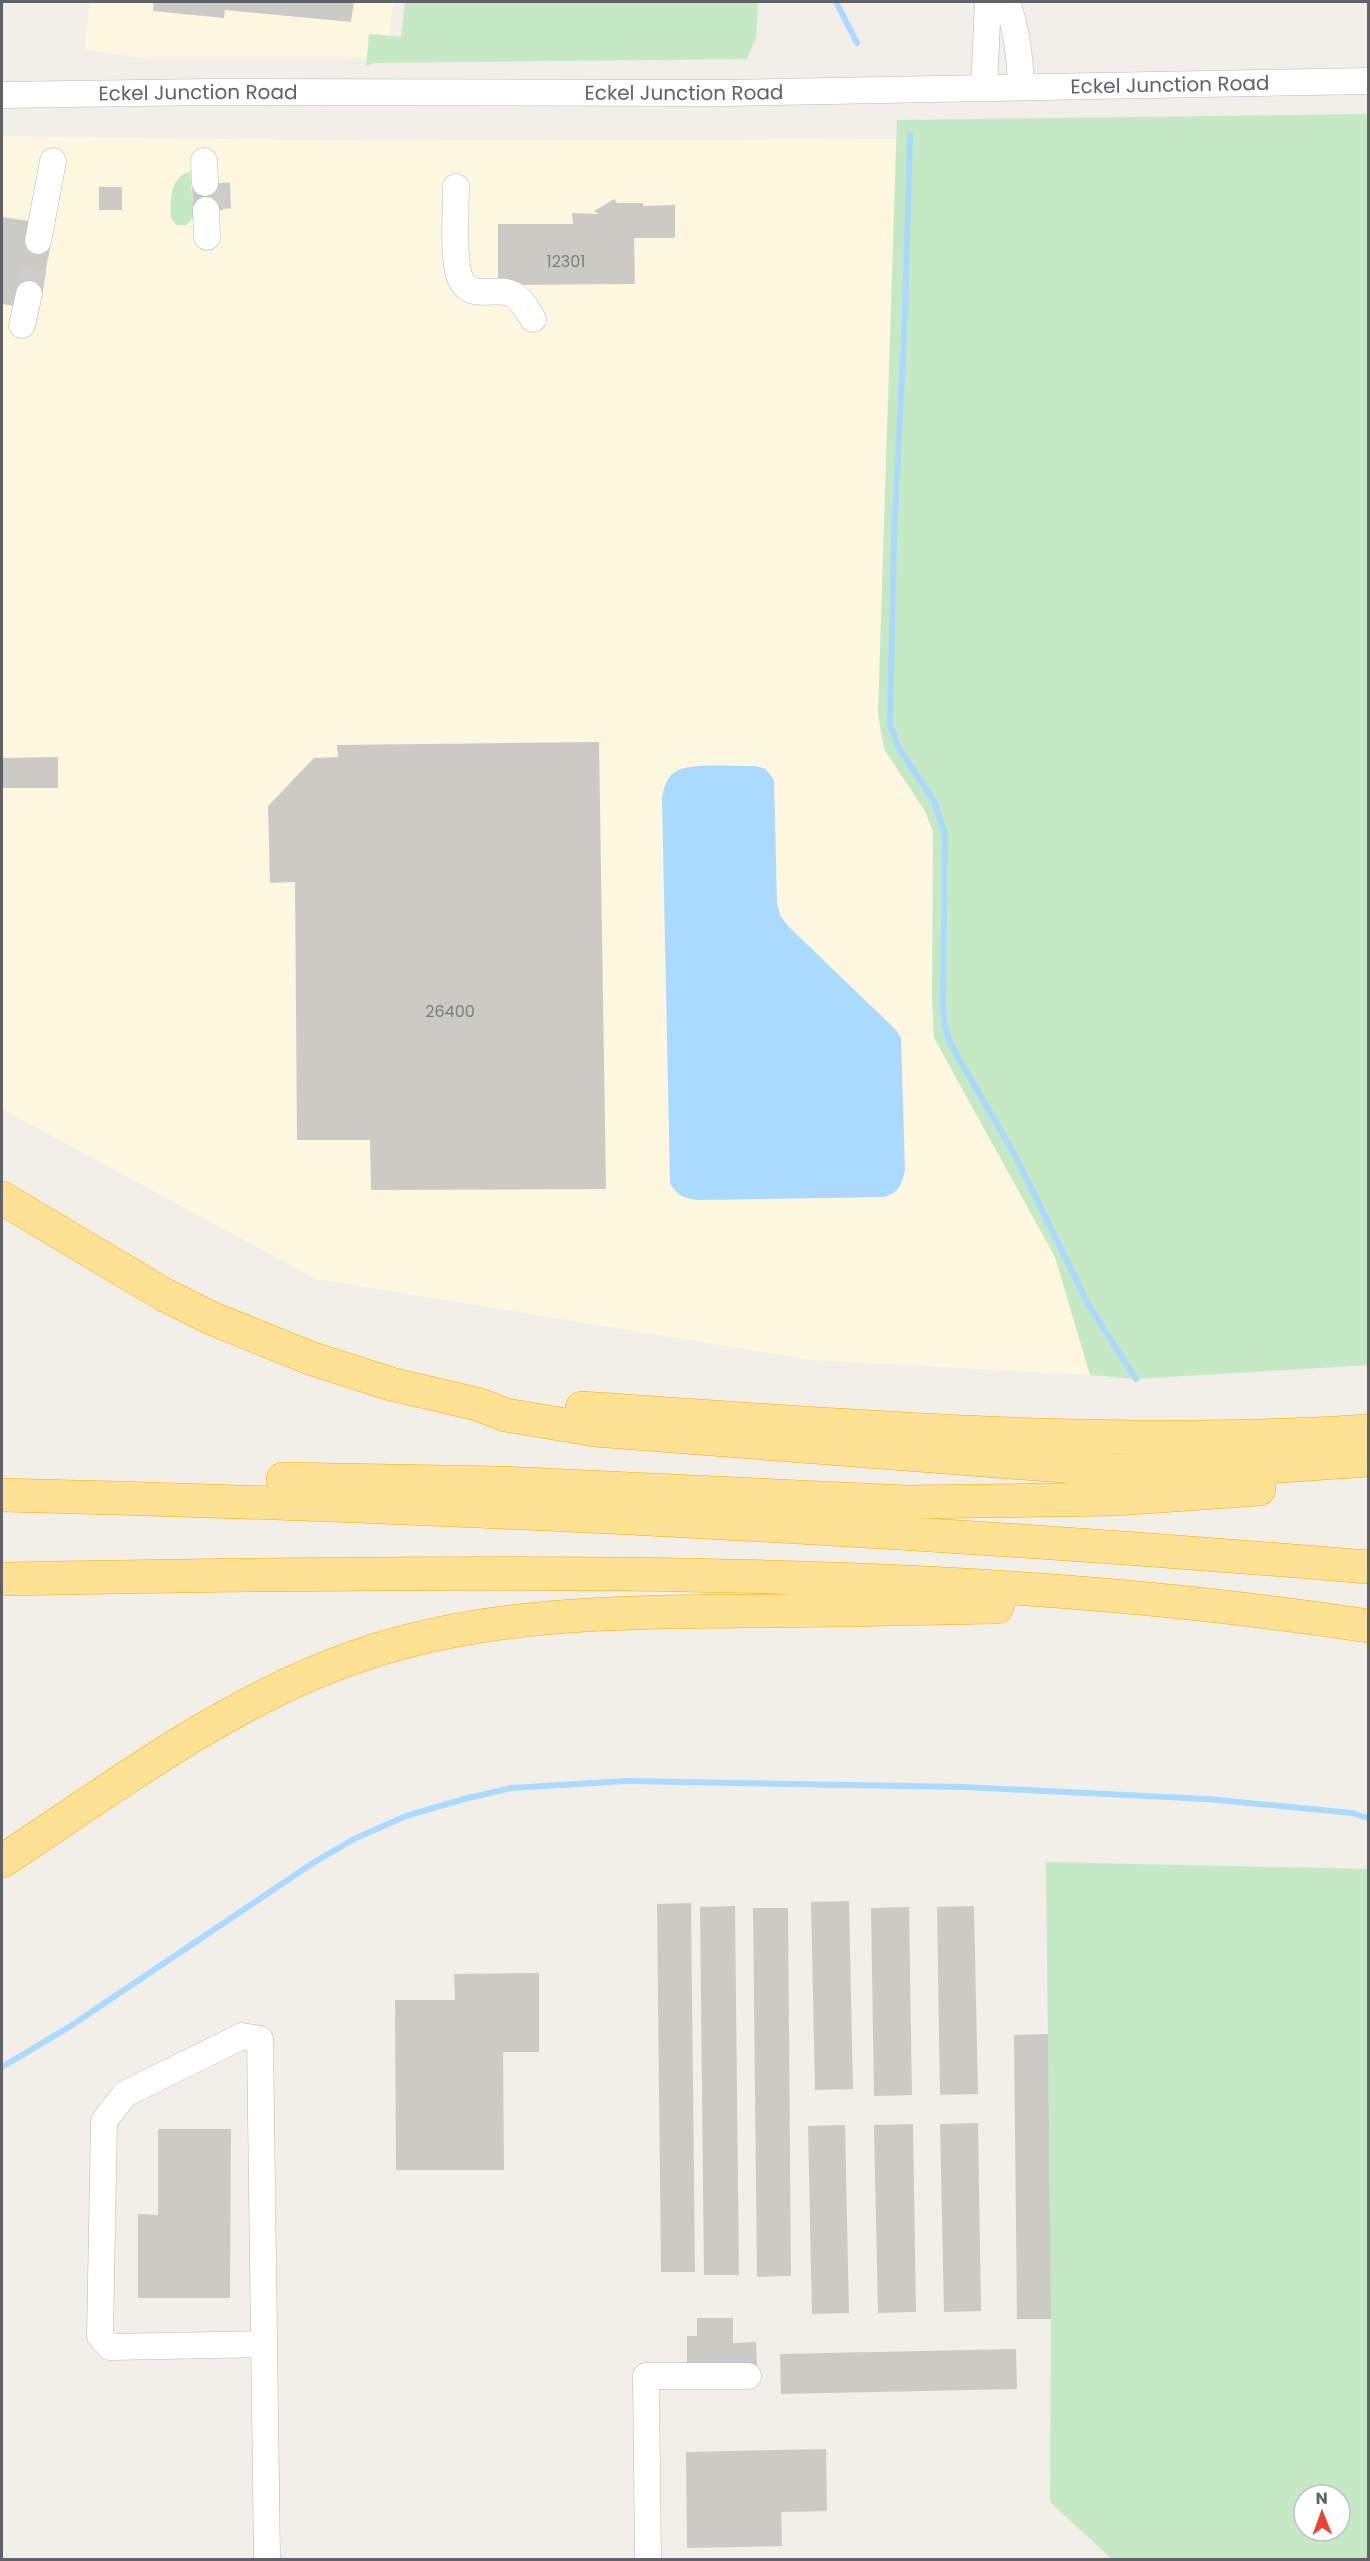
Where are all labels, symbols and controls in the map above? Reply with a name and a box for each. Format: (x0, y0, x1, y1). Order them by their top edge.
street label: Eckel Junction Road (1070, 69, 1270, 101)
street label: Eckel Junction Road (98, 78, 297, 108)
street label: Eckel Junction Road (584, 78, 784, 107)
house number: 12301 (547, 250, 585, 273)
house number: 26400 (425, 1000, 475, 1023)
north arrow (1292, 2483, 1352, 2543)
text: N (1316, 2487, 1328, 2510)

